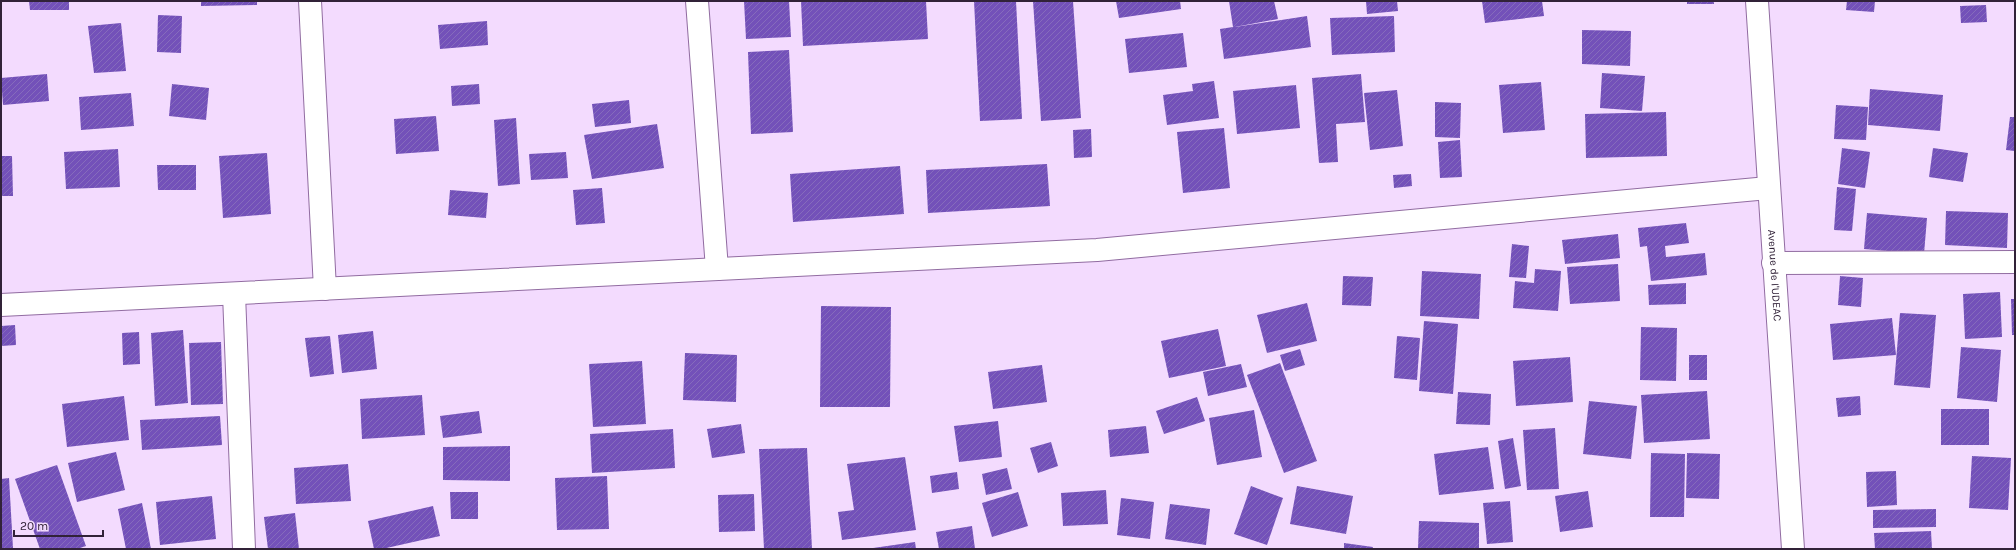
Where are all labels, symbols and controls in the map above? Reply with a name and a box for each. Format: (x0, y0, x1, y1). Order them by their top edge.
street label: Avenue de I'UDEAC (1766, 229, 1785, 322)
scale bar (14, 512, 103, 538)
text: 20 m (20, 519, 48, 533)

